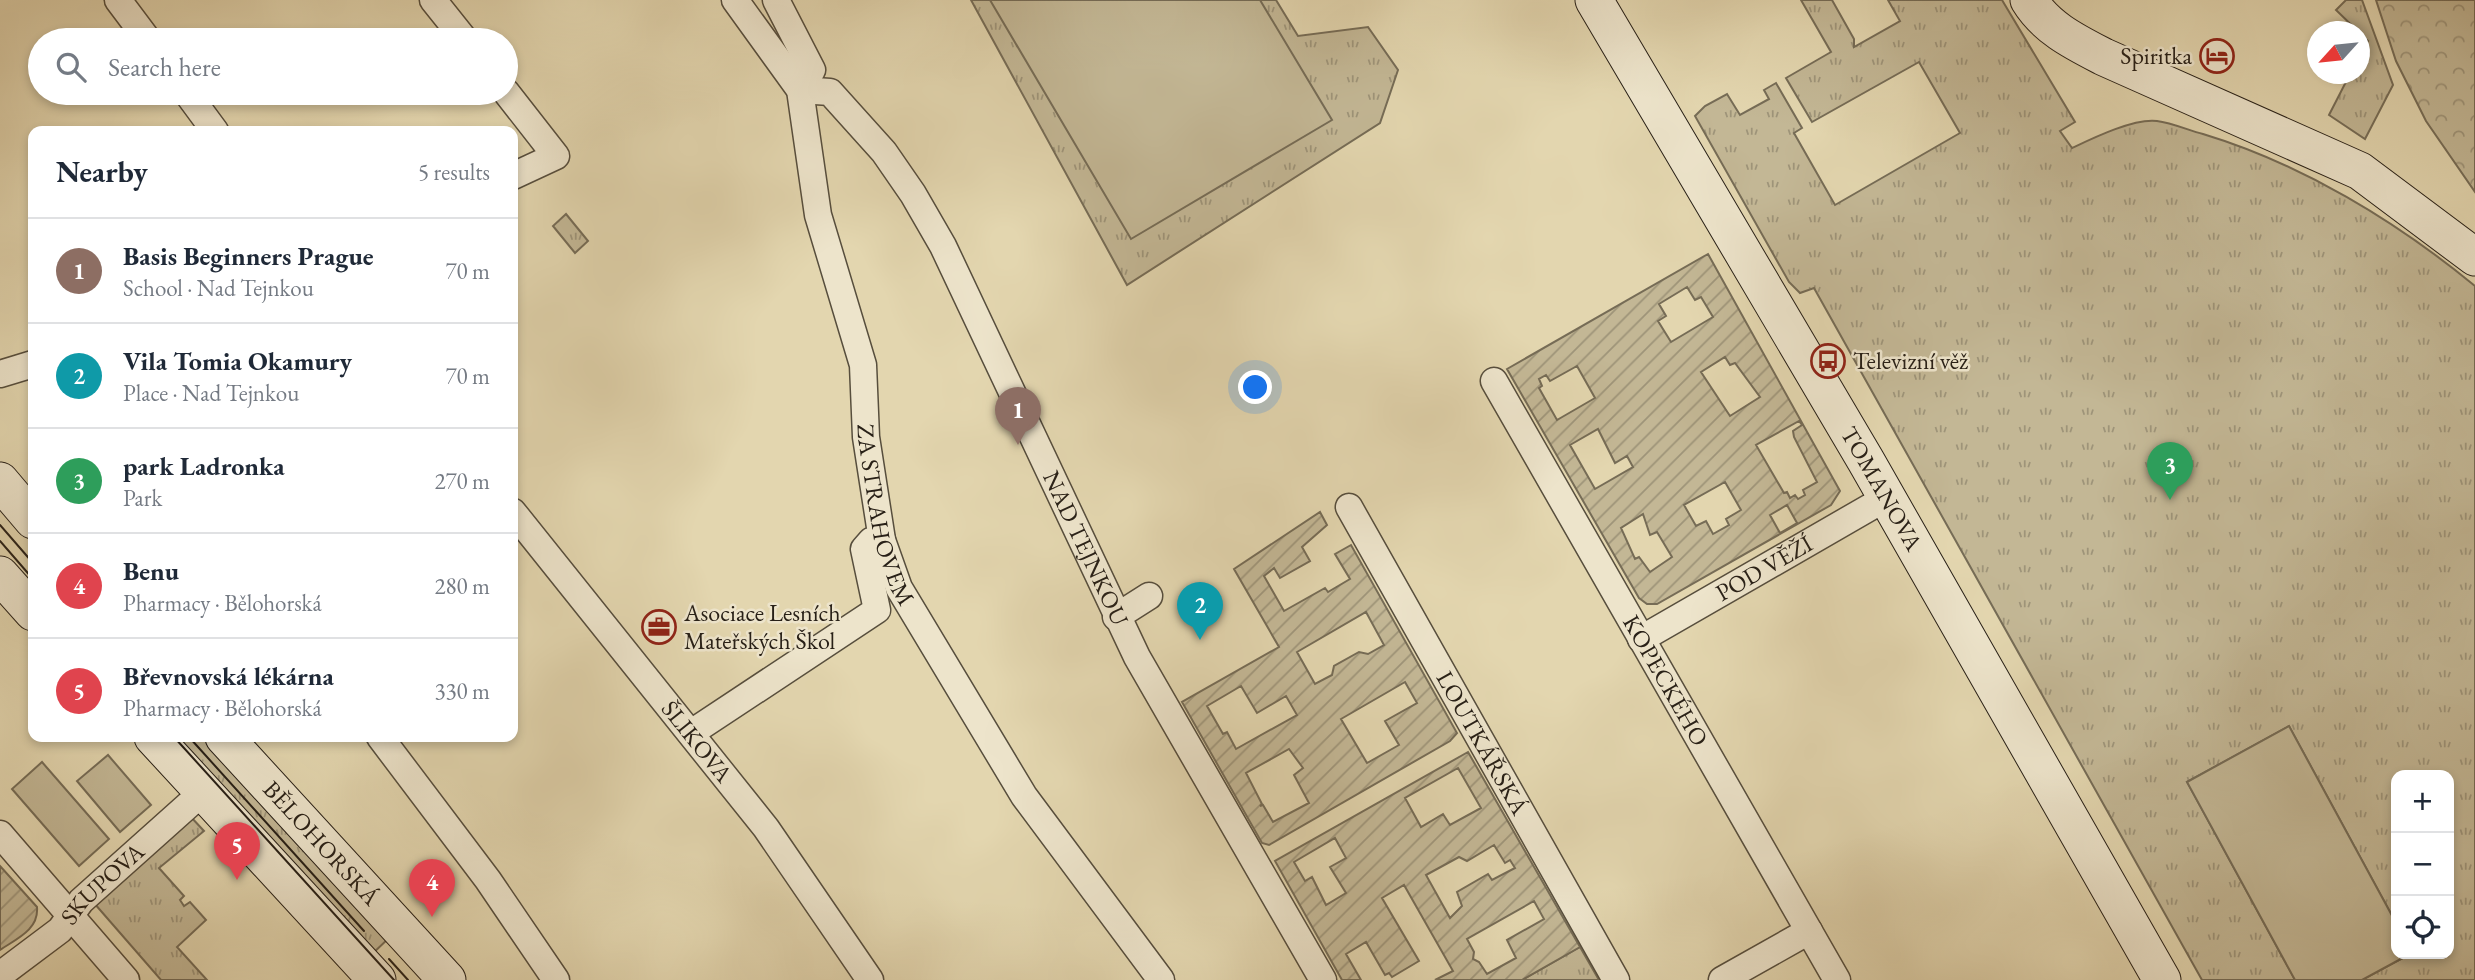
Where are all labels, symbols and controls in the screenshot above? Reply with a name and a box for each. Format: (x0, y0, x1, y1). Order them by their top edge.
north arrow (2307, 21, 2370, 84)
search box (28, 28, 518, 105)
hotel icon: Spiritka (2198, 37, 2236, 75)
place label: Spiritka (2120, 40, 2192, 71)
icon: search (52, 48, 90, 86)
text: Search here (108, 50, 221, 84)
text: Nearby (56, 152, 148, 191)
text: 5 results (418, 157, 490, 187)
text: Basis Beginners Prague (123, 239, 374, 273)
text: 1 (73, 256, 85, 286)
text: 70 m (445, 256, 490, 286)
text: School · Nad Tejnkou (123, 273, 314, 303)
bus stop icon: Televizní věž (1809, 342, 1847, 380)
text: Vila Tomia Okamury (123, 344, 352, 378)
place label: Televizní věž (1853, 345, 1968, 376)
text: 2 (73, 361, 85, 391)
text: 70 m (445, 361, 490, 391)
your location (1238, 370, 1272, 404)
text: Place · Nad Tejnkou (123, 378, 299, 408)
pin: 1 (995, 387, 1041, 445)
street label: TOMANOVA (1834, 421, 1930, 556)
street label: ZA STRAHOVEM (850, 423, 922, 611)
pin: 3 (2147, 442, 2193, 500)
text: park Ladronka (123, 449, 285, 483)
street label: NAD TEJNKOU (1036, 465, 1136, 631)
text: 3 (73, 466, 85, 496)
text: 270 m (434, 466, 490, 496)
text: Park (123, 483, 162, 513)
street label: POD VĚŽÍ (1710, 528, 1818, 608)
text: Benu (123, 554, 179, 588)
text: 4 (73, 571, 85, 601)
text: 280 m (434, 571, 490, 601)
pin: 2 (1177, 582, 1223, 640)
text: Pharmacy · Bělohorská (123, 588, 322, 618)
place label: Asociace Lesních Mateřských Škol (683, 597, 841, 656)
office icon: Asociace Lesních Mateřských Škol (640, 608, 678, 646)
street label: KOPECKÉHO (1616, 609, 1716, 751)
text: Břevnovská lékárna (123, 659, 334, 693)
street label: LOUTKÁŘSKÁ (1430, 665, 1536, 821)
text: 5 (73, 676, 85, 706)
text: 330 m (434, 676, 490, 706)
text: Pharmacy · Bělohorská (123, 693, 322, 723)
street label: ŠLIKOVA (655, 694, 740, 789)
map controls (2391, 770, 2454, 959)
button: + (2391, 770, 2454, 833)
street label: BĚLOHORSKÁ (257, 774, 387, 912)
pin: 5 (214, 822, 260, 880)
button: − (2391, 833, 2454, 896)
street label: SKUPOVA (53, 835, 151, 931)
pin: 4 (409, 859, 455, 917)
button: locate (2391, 896, 2454, 959)

